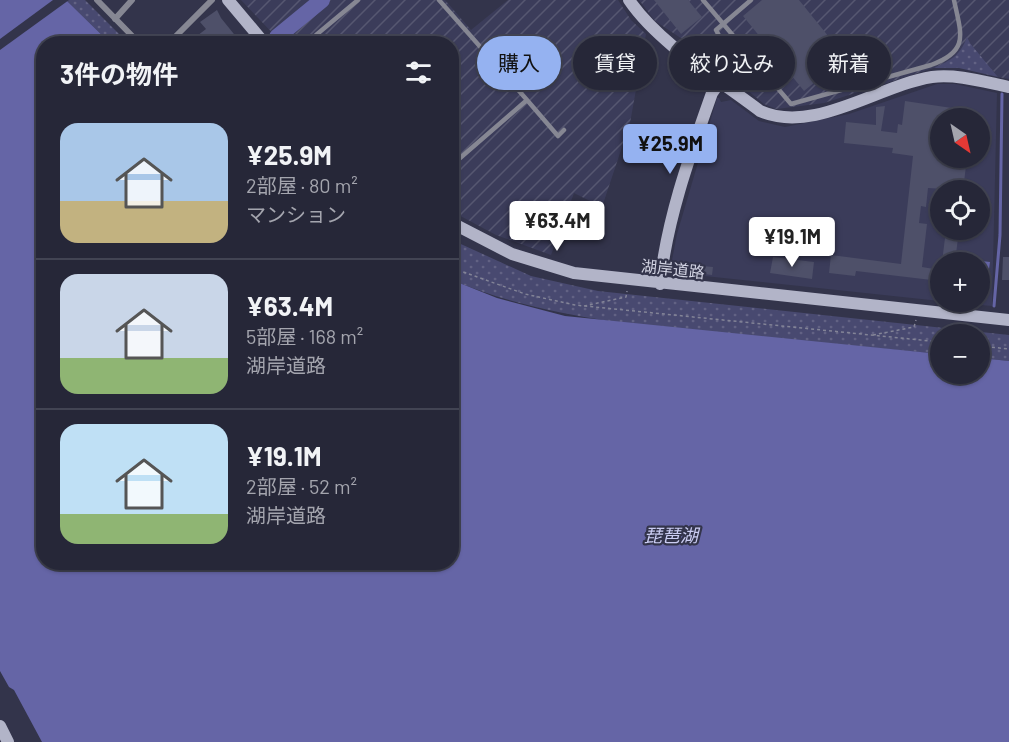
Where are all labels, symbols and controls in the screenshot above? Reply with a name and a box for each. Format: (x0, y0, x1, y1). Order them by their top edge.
chip: 購入 (477, 36, 561, 90)
chip: 賃貸 (573, 36, 657, 90)
chip: 絞り込み (669, 36, 795, 90)
chip: 新着 (807, 36, 891, 90)
icon: filters (402, 56, 435, 89)
text: 3件の物件 (60, 58, 178, 89)
north arrow (930, 108, 990, 168)
map controls (930, 108, 990, 384)
pin: ¥25.9M (621, 124, 719, 175)
text: ¥25.9M (637, 131, 703, 155)
text: ¥25.9M (246, 139, 332, 170)
icon: home (108, 147, 180, 219)
text: 2部屋 · 80 m² (246, 173, 358, 197)
button: locate (930, 180, 990, 240)
pin: ¥63.4M (508, 201, 606, 252)
text: マンション (246, 202, 346, 226)
text: ¥63.4M (523, 208, 591, 232)
pin: ¥19.1M (743, 217, 841, 268)
text: ¥19.1M (763, 224, 821, 248)
button: + (930, 252, 990, 312)
street label: 湖岸道路 (640, 256, 706, 281)
text: ¥63.4M (246, 290, 333, 321)
icon: home (108, 298, 180, 370)
text: 5部屋 · 168 m² (246, 324, 363, 348)
button: − (930, 324, 990, 384)
text: 湖岸道路 (246, 353, 326, 377)
text: ¥19.1M (246, 440, 322, 471)
icon: home (108, 448, 180, 520)
text: 2部屋 · 52 m² (246, 474, 357, 498)
text: 湖岸道路 (246, 503, 326, 527)
water label: 琵琶湖 (644, 524, 701, 546)

